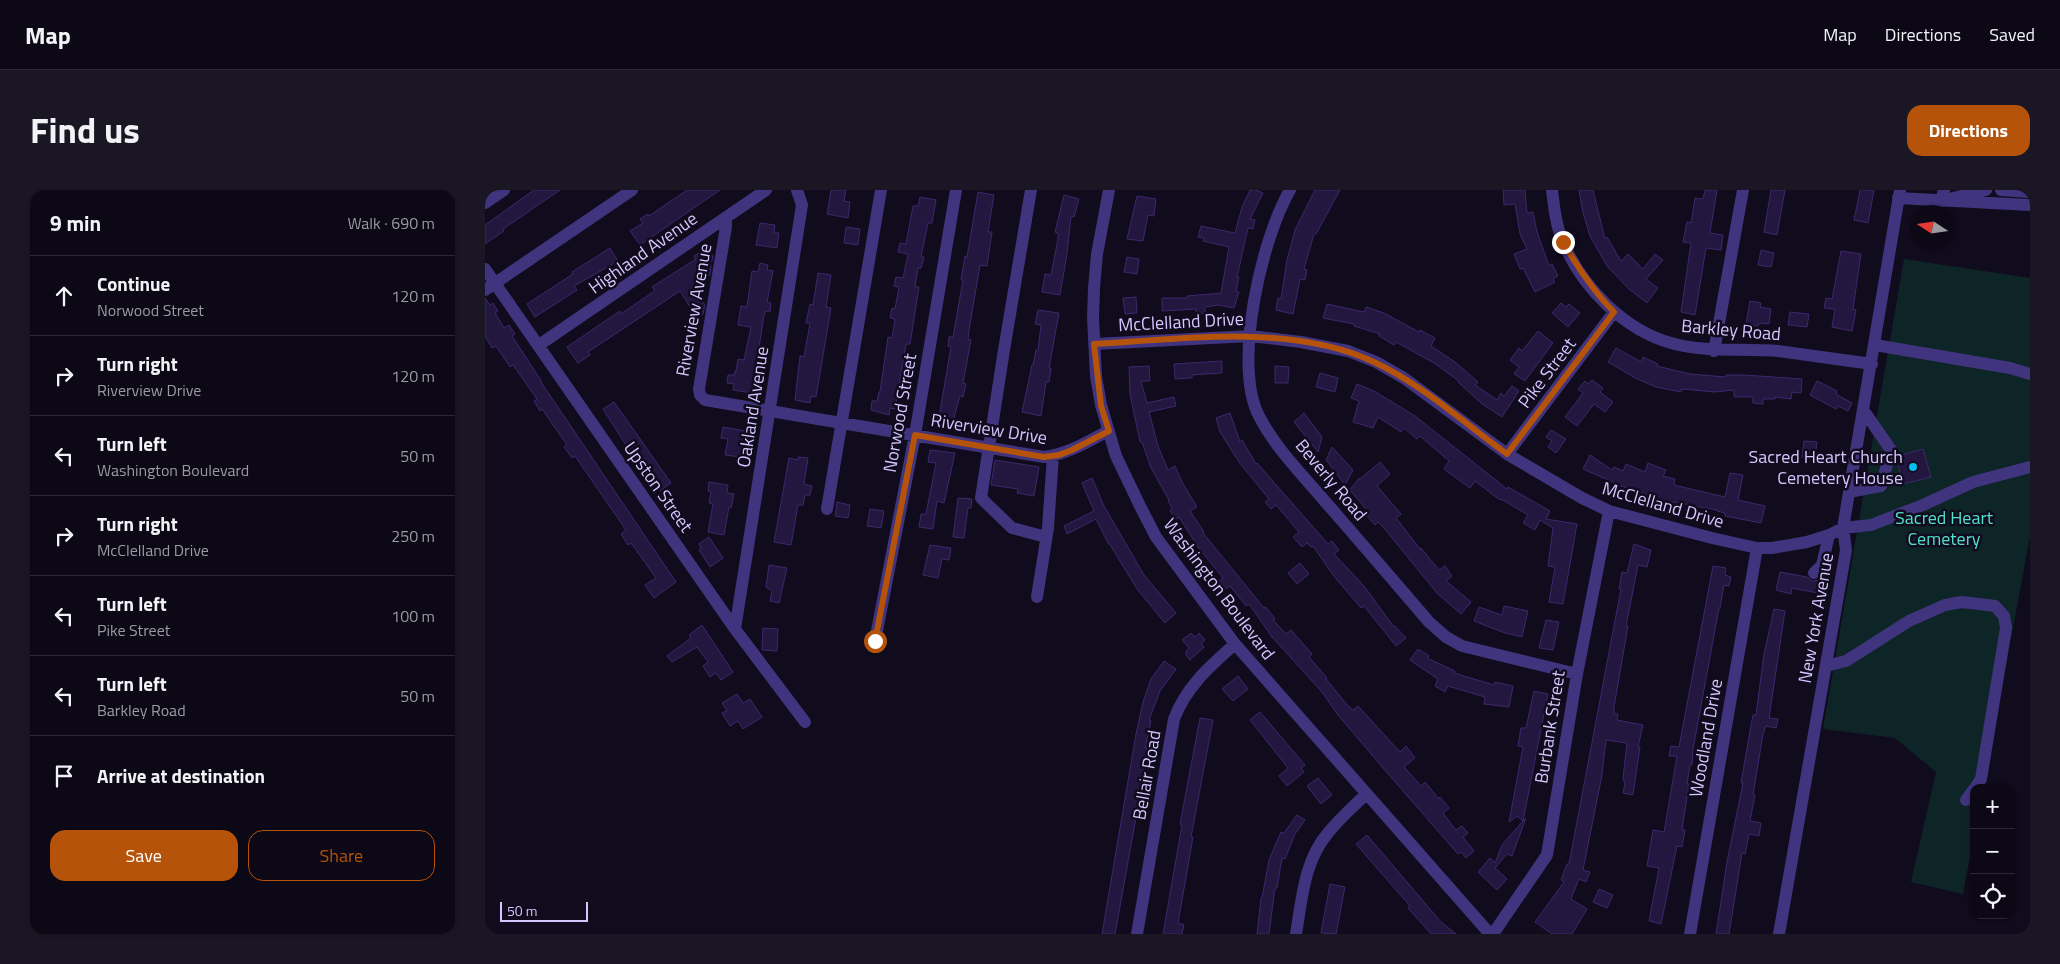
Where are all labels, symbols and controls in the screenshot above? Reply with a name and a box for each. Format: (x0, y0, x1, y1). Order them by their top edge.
text: Map (25, 17, 71, 53)
text: Map (1823, 21, 1857, 48)
text: Directions (1885, 21, 1961, 48)
text: Saved (1989, 21, 2035, 48)
text: Find us (30, 103, 140, 157)
button: Directions (1907, 105, 2030, 156)
street label: Highland Avenue (583, 205, 703, 300)
north arrow (1910, 205, 1955, 250)
text: 9 min (50, 207, 101, 239)
text: Walk · 690 m (347, 211, 435, 235)
route end (1552, 231, 1575, 254)
street label: Riverview Avenue (669, 241, 718, 378)
text: Continue (97, 269, 170, 298)
icon: ahead (50, 282, 78, 310)
text: 120 m (391, 284, 435, 308)
text: Norwood Street (97, 298, 204, 322)
street label: McClelland Drive (1117, 305, 1244, 338)
street label: Barkley Road (1680, 312, 1782, 347)
street label: Pike Street (1511, 331, 1583, 414)
street label: Oakland Avenue (730, 344, 775, 469)
text: Turn right (97, 349, 178, 378)
street label: Norwood Street (876, 351, 923, 475)
icon: right (50, 362, 78, 390)
text: 120 m (391, 364, 435, 388)
text: Riverview Drive (97, 378, 201, 402)
street label: Riverview Drive (929, 406, 1049, 451)
text: Turn left (97, 429, 167, 458)
street label: Beverly Road (1289, 433, 1374, 527)
street label: Upston Street (617, 436, 700, 538)
icon: left (50, 442, 78, 470)
place label: Sacred Heart Church Cemetery House (1749, 443, 1903, 491)
text: 50 m (400, 444, 435, 468)
text: Washington Boulevard (97, 458, 249, 482)
marker: Sacred Heart Church Cemetery House (1907, 461, 1919, 473)
street label: McClelland Drive (1599, 474, 1727, 535)
park label: Sacred Heart Cemetery (1895, 504, 1994, 552)
text: Turn right (97, 509, 178, 538)
street label: Washington Boulevard (1157, 512, 1282, 665)
icon: right (50, 522, 78, 550)
text: 250 m (391, 524, 435, 548)
text: McClelland Drive (97, 538, 209, 562)
street label: New York Avenue (1791, 551, 1840, 685)
text: Turn left (97, 589, 167, 618)
icon: left (50, 602, 78, 630)
text: 100 m (391, 604, 435, 628)
text: Pike Street (97, 618, 170, 642)
route start (864, 630, 887, 653)
street label: Burbank Street (1527, 668, 1572, 785)
text: Turn left (97, 669, 167, 698)
street label: Woodland Drive (1682, 677, 1729, 799)
icon: left (50, 682, 78, 710)
text: 50 m (400, 684, 435, 708)
text: Barkley Road (97, 698, 186, 722)
street label: Bellair Road (1125, 728, 1168, 822)
text: Arrive at destination (97, 761, 265, 790)
icon: arrive (50, 762, 78, 790)
map controls (1970, 784, 2015, 919)
button: + (1970, 784, 2015, 829)
button: − (1970, 829, 2015, 874)
button: Save (50, 830, 238, 881)
button: Share (248, 830, 435, 881)
button: locate (1970, 874, 2015, 919)
scale bar (500, 899, 587, 922)
text: 50 m (507, 900, 537, 921)

